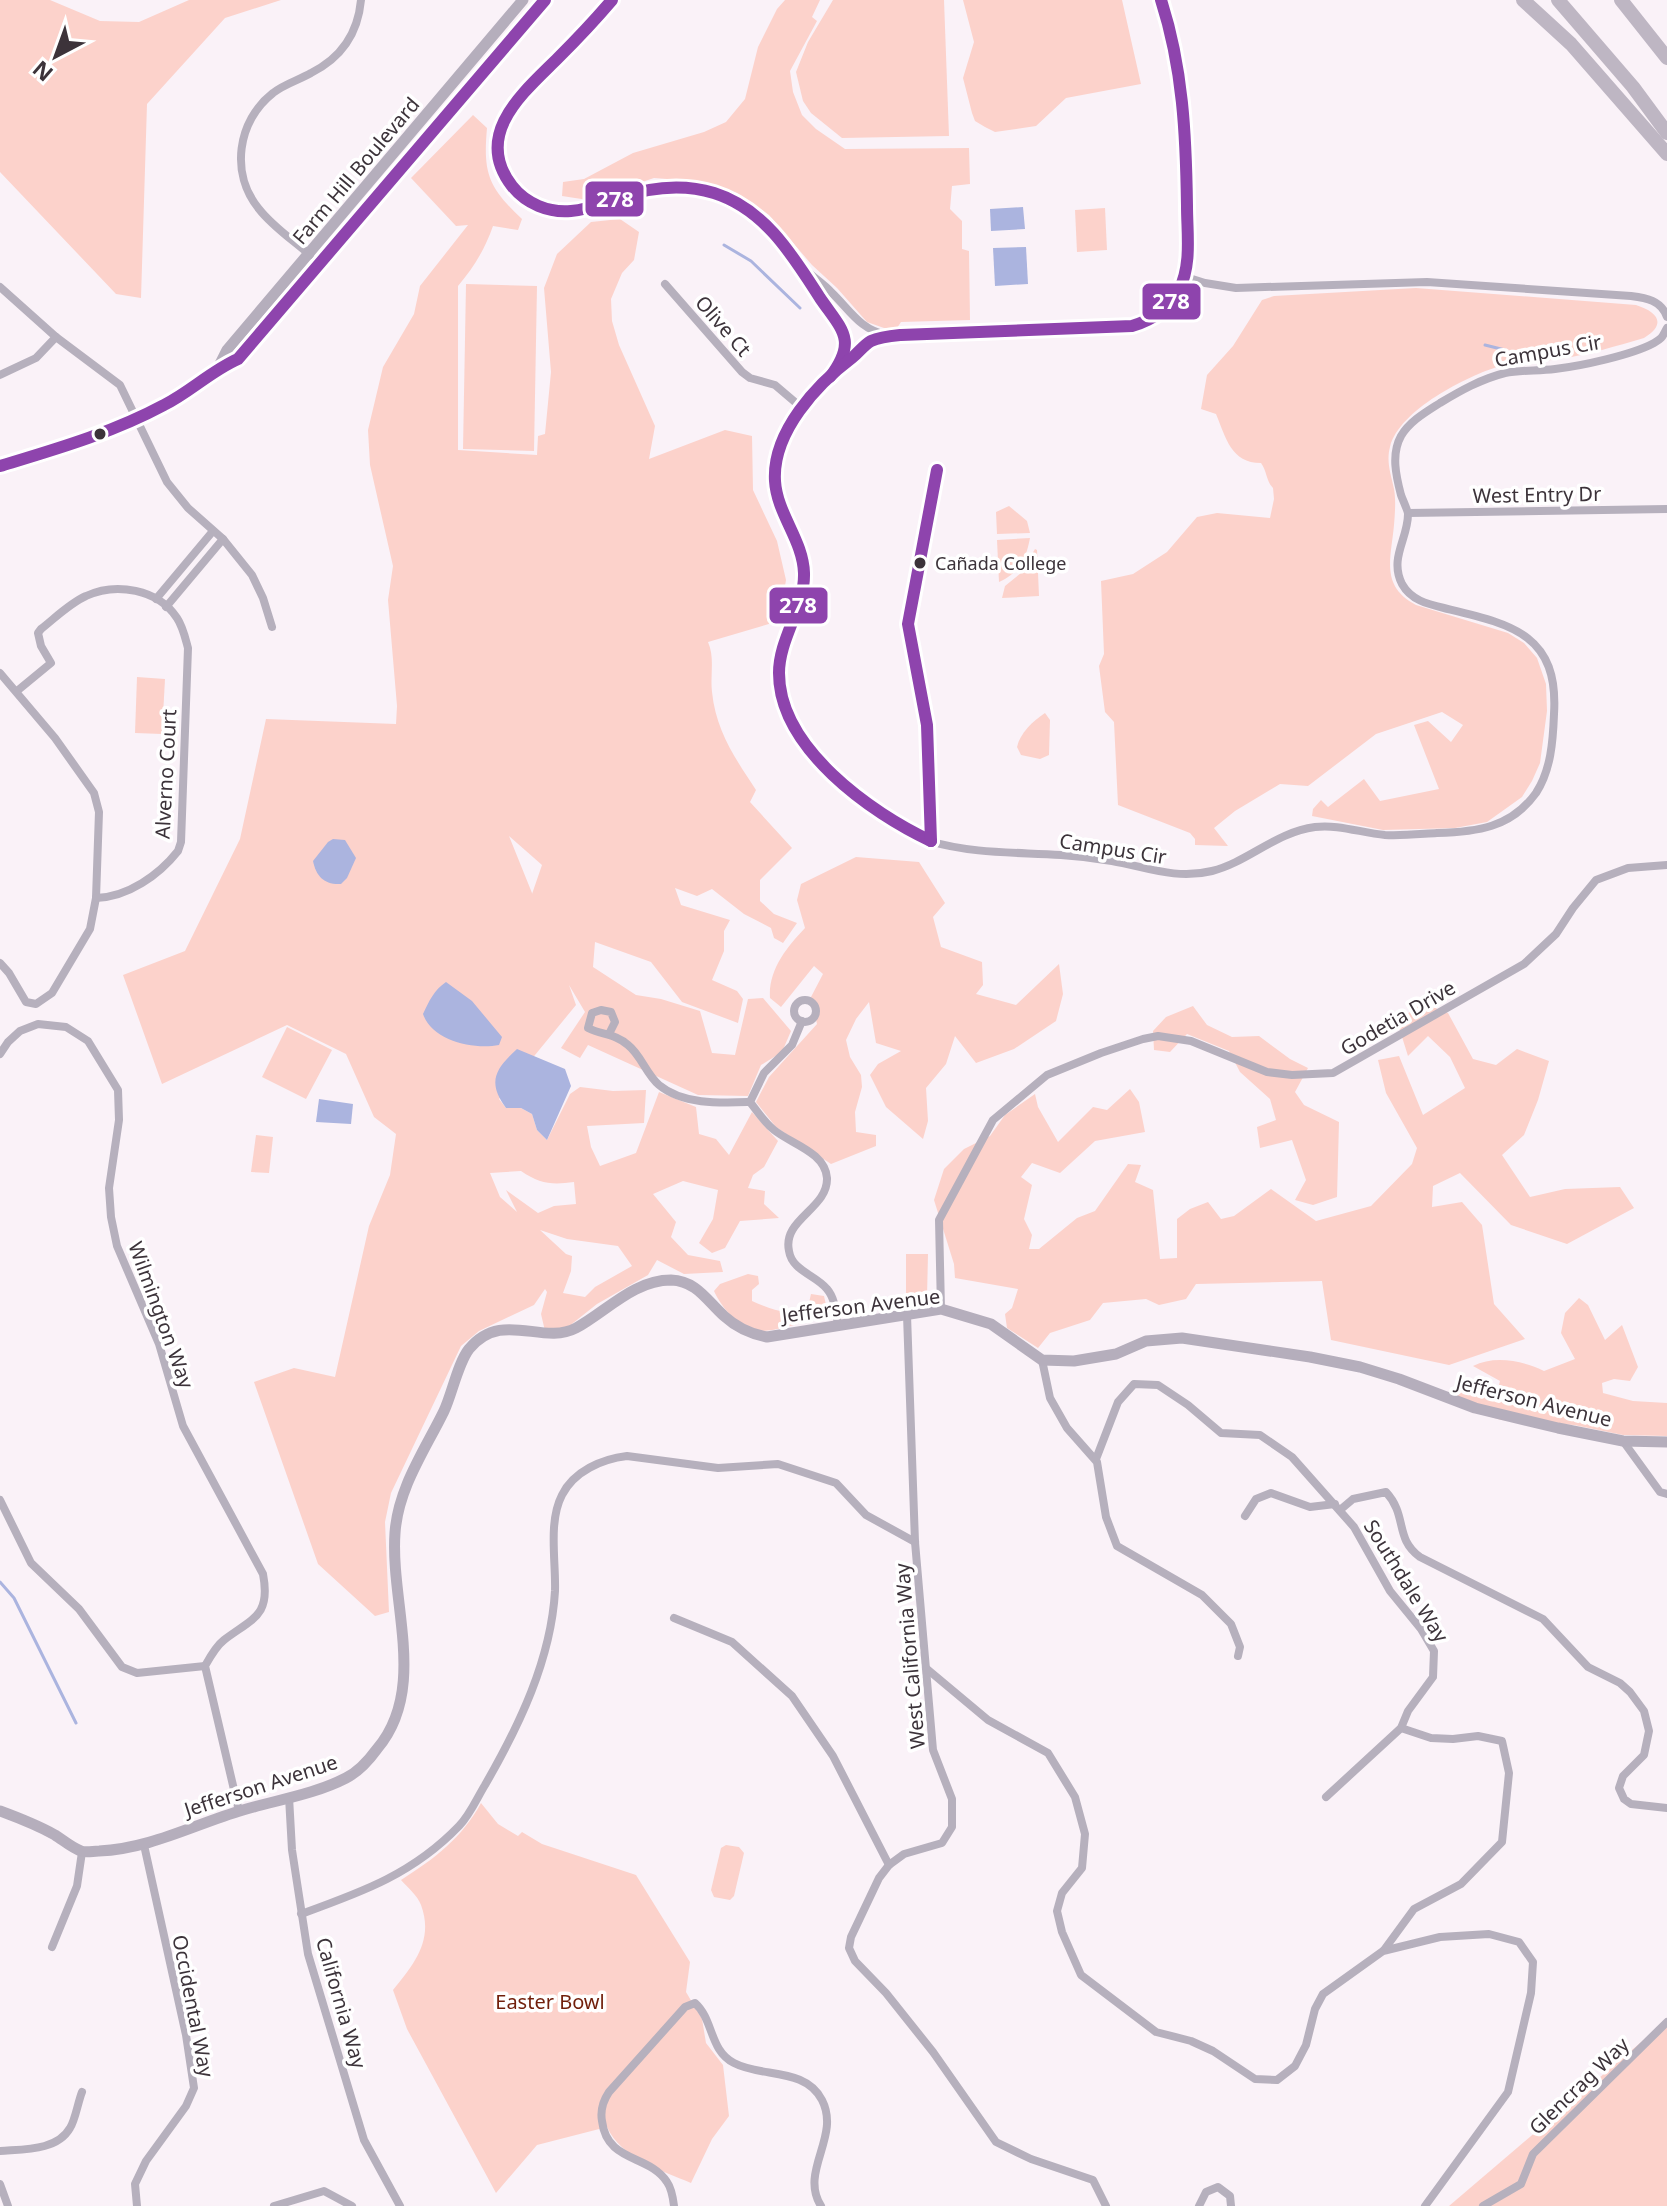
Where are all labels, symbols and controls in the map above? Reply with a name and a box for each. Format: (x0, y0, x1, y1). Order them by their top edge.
north arrow (16, 16, 96, 96)
text: N (26, 55, 59, 89)
street label: Farm Hill Boulevard (286, 91, 425, 250)
line badge: 278 (584, 180, 645, 218)
text: 278 (596, 183, 634, 213)
line badge: 278 (1141, 282, 1202, 321)
text: 278 (1152, 285, 1190, 315)
street label: Olive Ct (689, 289, 757, 362)
street label: Campus Cir (1492, 328, 1603, 373)
unlabelled marker (92, 426, 108, 442)
street label: West Entry Dr (1472, 480, 1602, 509)
place label: Cañada College (935, 551, 1066, 575)
marker: Cañada College (912, 555, 928, 571)
line badge: 278 (768, 586, 829, 625)
text: 278 (779, 589, 817, 619)
street label: Alverno Court (149, 708, 182, 840)
street label: Campus Cir (1058, 827, 1169, 870)
street label: Godetia Drive (1335, 974, 1460, 1061)
street label: Wilmington Way (122, 1238, 201, 1393)
street label: Jefferson Avenue (778, 1282, 942, 1329)
street label: Jefferson Avenue (1452, 1368, 1615, 1433)
street label: Southdale Way (1358, 1514, 1455, 1648)
street label: West California Way (888, 1561, 931, 1750)
street label: Jefferson Avenue (179, 1748, 341, 1824)
street label: Occidental Way (166, 1932, 221, 2080)
street label: California Way (310, 1934, 373, 2072)
park label: Easter Bowl (495, 1988, 605, 2015)
street label: Glencrag Way (1523, 2031, 1635, 2140)

